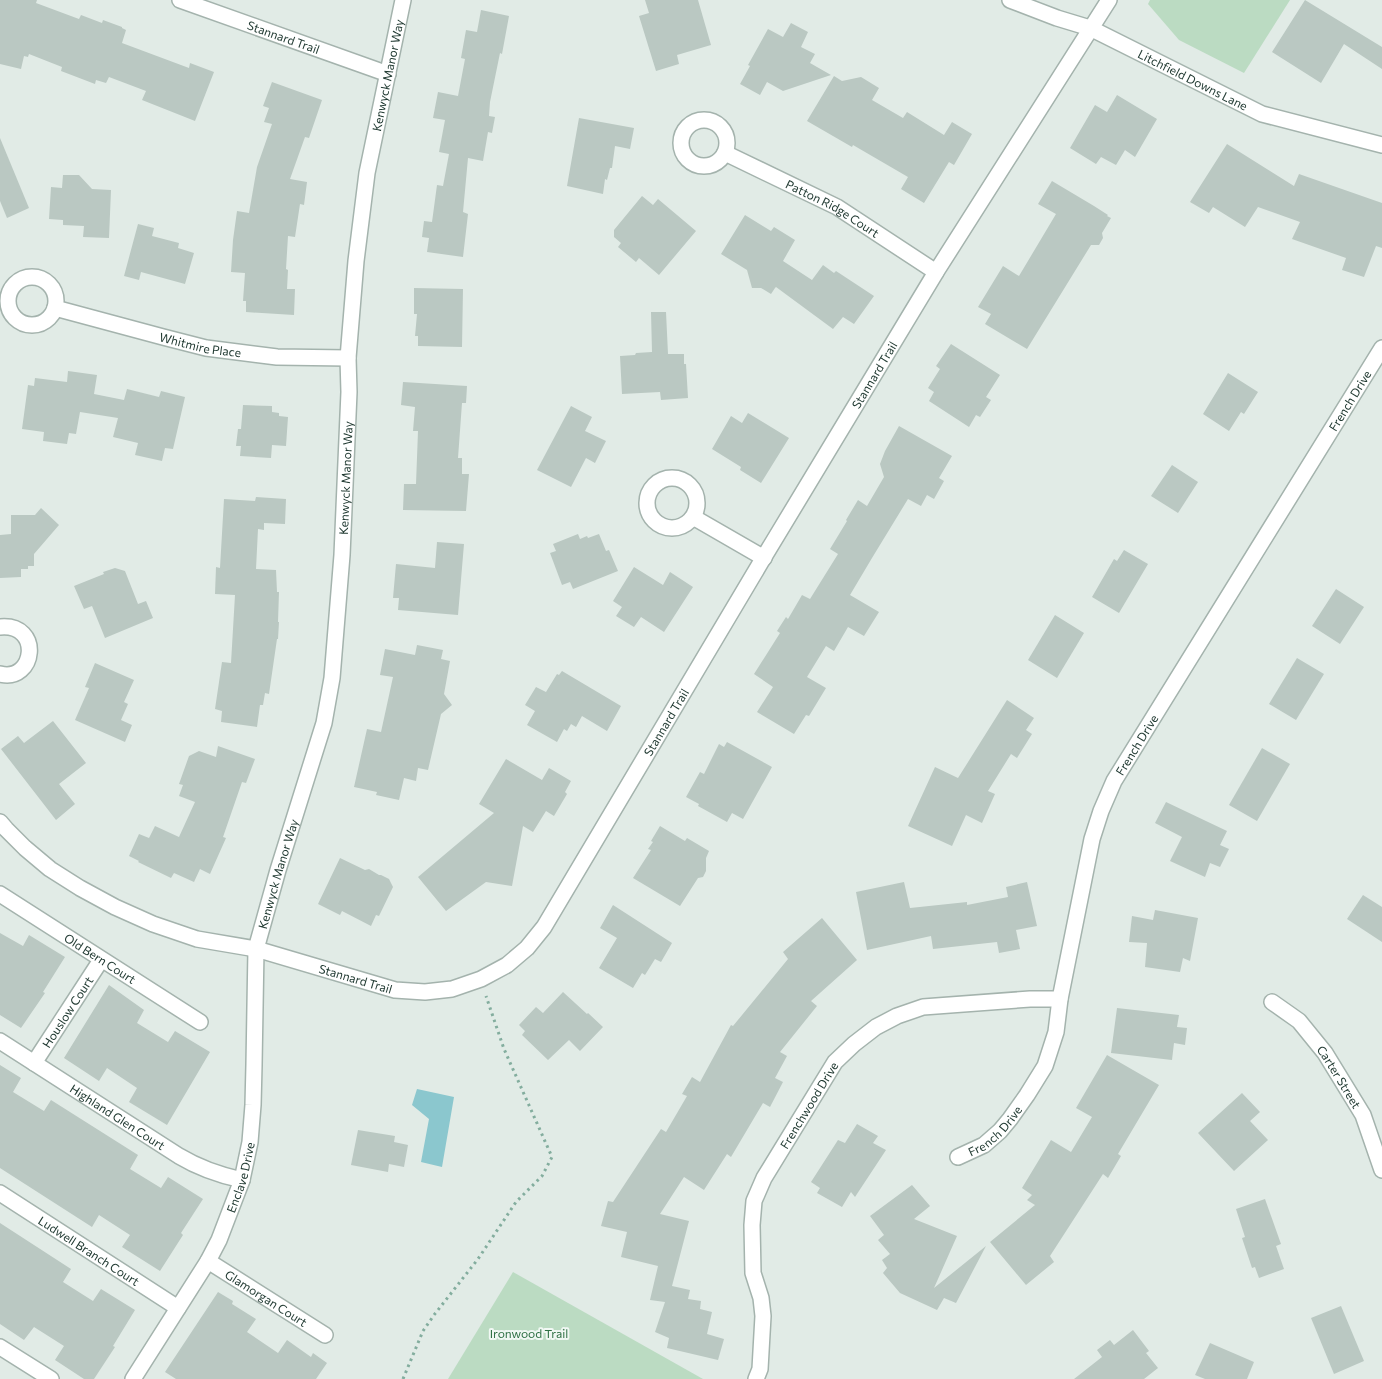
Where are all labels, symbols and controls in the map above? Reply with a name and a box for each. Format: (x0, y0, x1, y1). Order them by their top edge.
street label: Stannard Trail (246, 18, 322, 56)
street label: Kenwyck Manor Way (369, 18, 406, 132)
street label: Litchfield Downs Lane (1136, 46, 1250, 113)
street label: Patton Ridge Court (784, 176, 882, 240)
street label: Whitmire Place (158, 329, 242, 359)
street label: Stannard Trail (848, 339, 900, 411)
street label: French Drive (1326, 367, 1374, 433)
street label: Kenwyck Manor Way (336, 421, 355, 535)
street label: Stannard Trail (640, 686, 691, 758)
street label: French Drive (1112, 712, 1161, 778)
street label: Kenwyck Manor Way (255, 817, 301, 930)
street label: Old Bern Court (62, 930, 139, 986)
street label: Stannard Trail (317, 961, 394, 996)
street label: Houslow Court (39, 974, 96, 1050)
street label: Carter Street (1315, 1042, 1364, 1111)
street label: Frenchwood Drive (777, 1059, 841, 1151)
street label: Highland Glen Court (68, 1081, 168, 1152)
street label: French Drive (966, 1103, 1024, 1158)
street label: Enclave Drive (223, 1141, 257, 1214)
street label: Ludwell Branch Court (36, 1213, 142, 1288)
street label: Glamorgan Court (223, 1267, 310, 1329)
park label: Ironwood Trail (490, 1326, 568, 1340)

